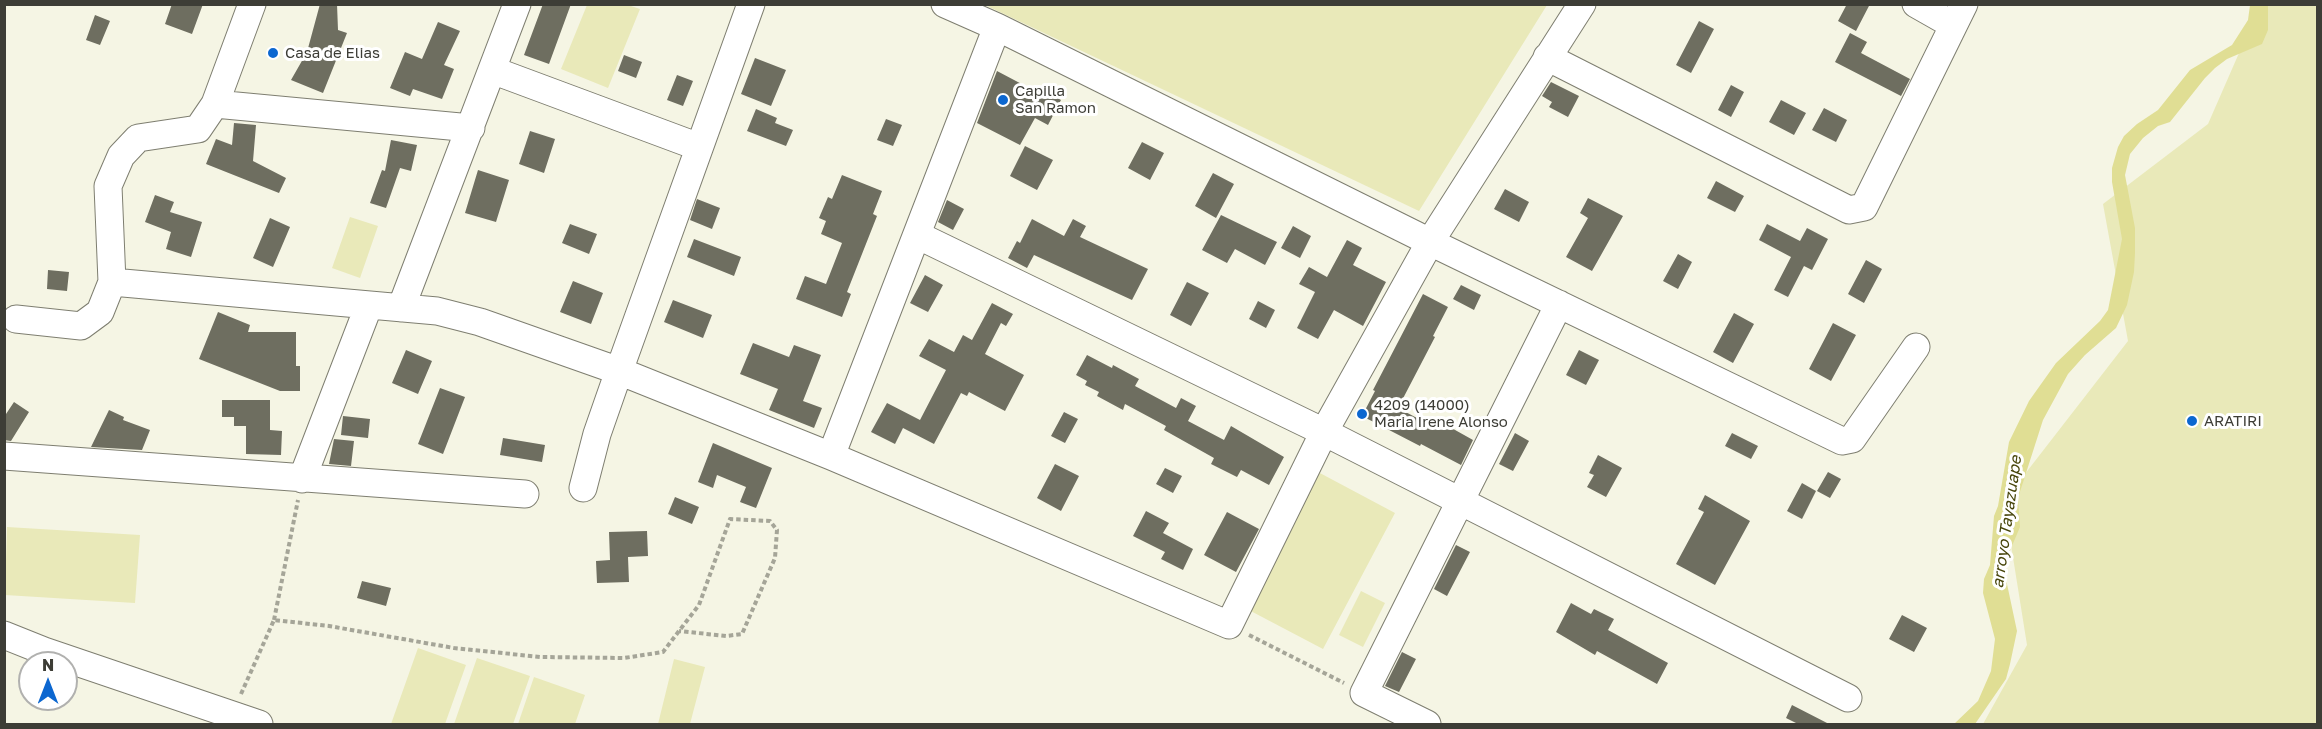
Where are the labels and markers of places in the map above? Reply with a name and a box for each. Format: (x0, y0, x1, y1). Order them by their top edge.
place label: Casa de Elias (285, 44, 380, 62)
marker: Casa de Elias (266, 46, 280, 60)
place label: Capilla San Ramon (1015, 82, 1096, 117)
marker: Capilla San Ramon (996, 93, 1010, 107)
place label: 4209 (14000) Maria Irene Alonso (1374, 396, 1508, 431)
marker: 4209 (14000) Maria Irene Alonso (1355, 407, 1369, 421)
place label: ARATIRI (2204, 412, 2262, 430)
marker: ARATIRI (2185, 414, 2199, 428)

